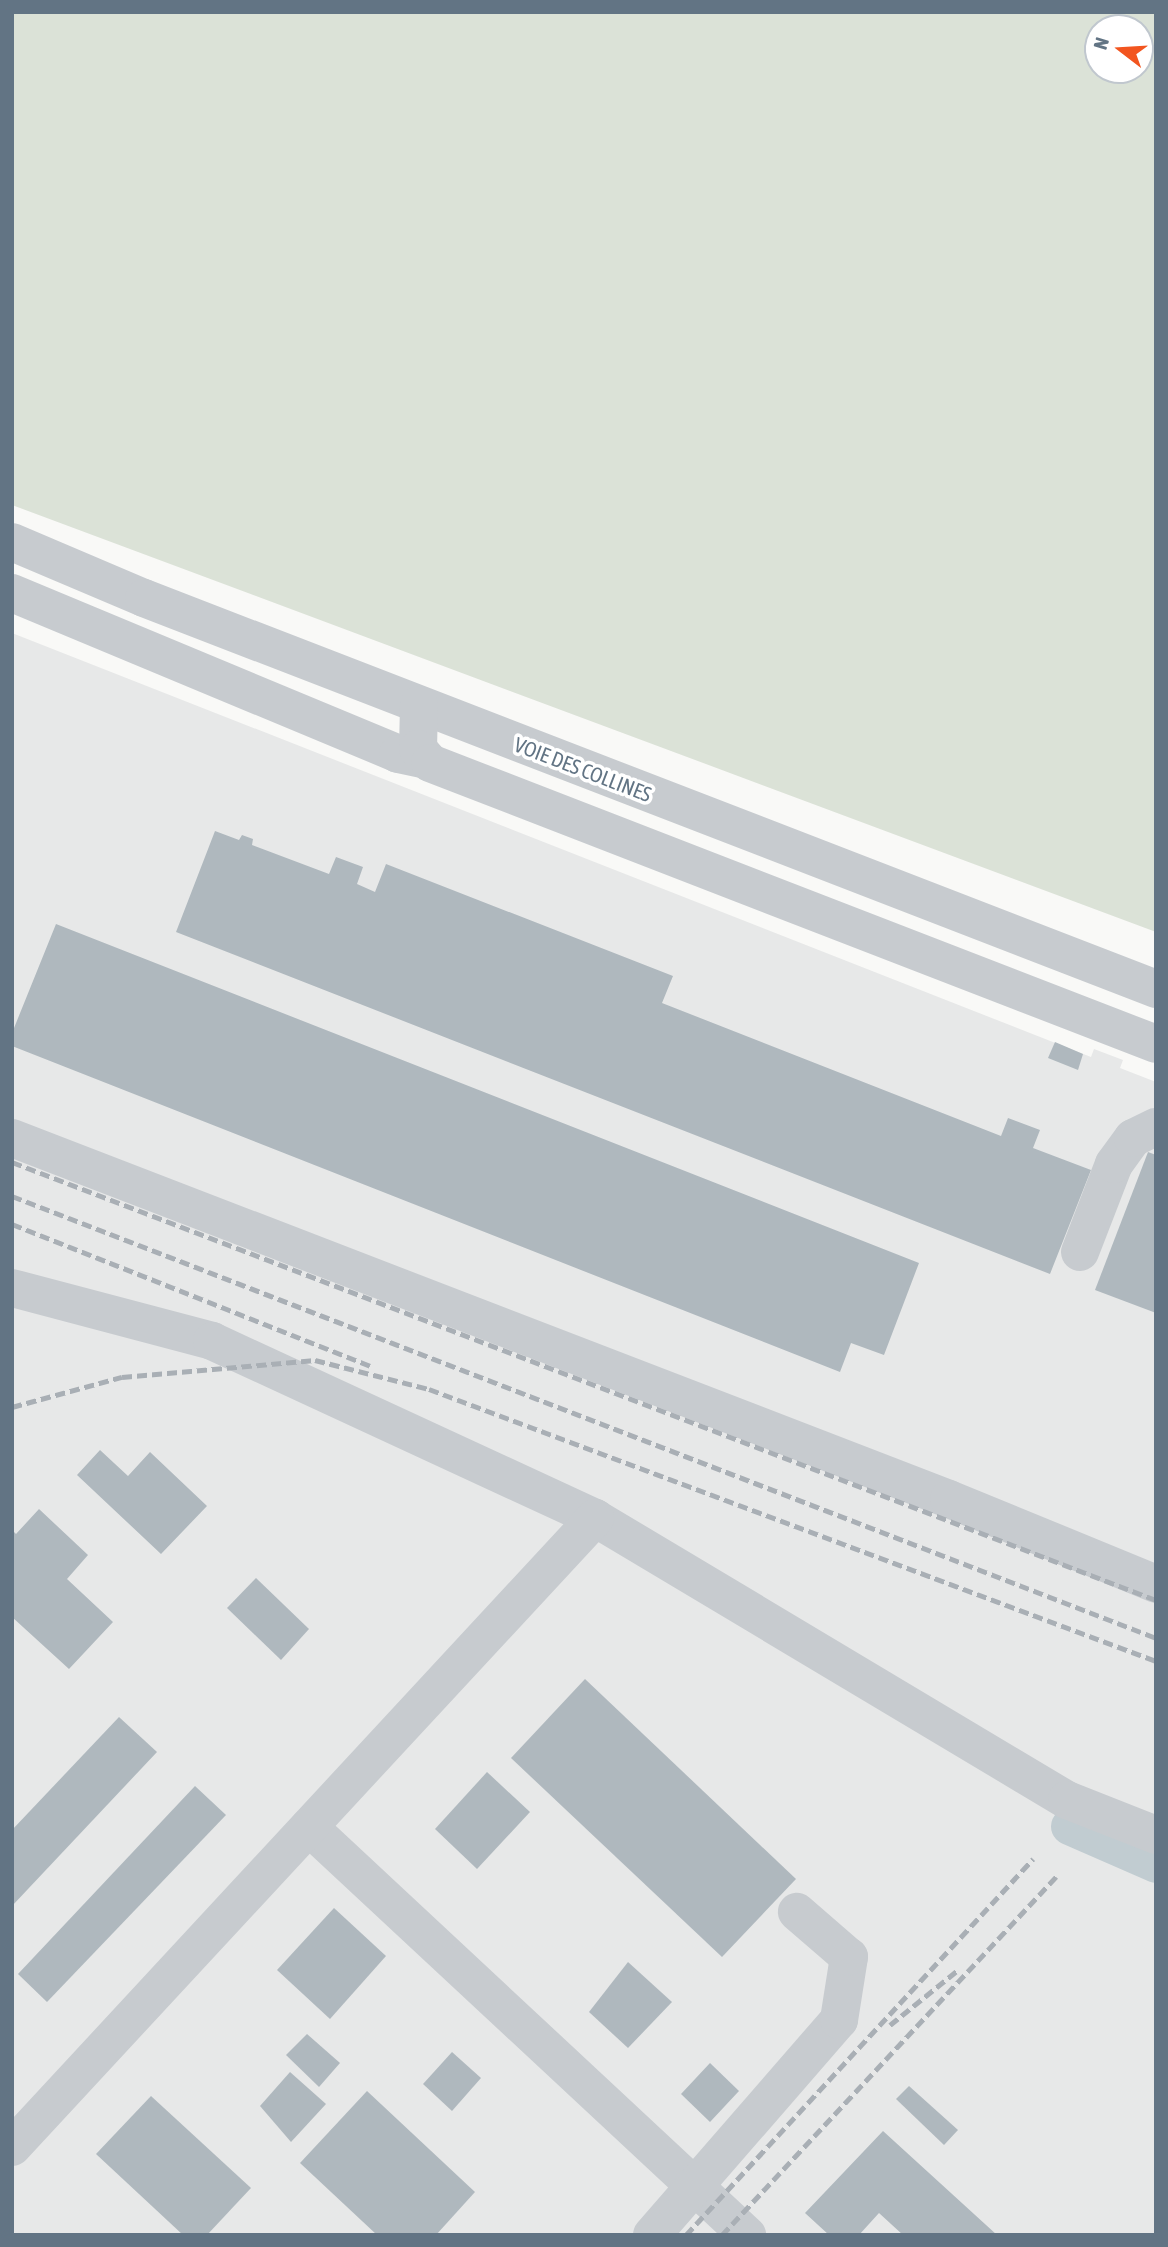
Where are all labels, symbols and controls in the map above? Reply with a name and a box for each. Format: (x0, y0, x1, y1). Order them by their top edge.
north arrow (1084, 14, 1154, 84)
text: N (1089, 35, 1113, 52)
street label: VOIE DES COLLINES (511, 731, 655, 807)

